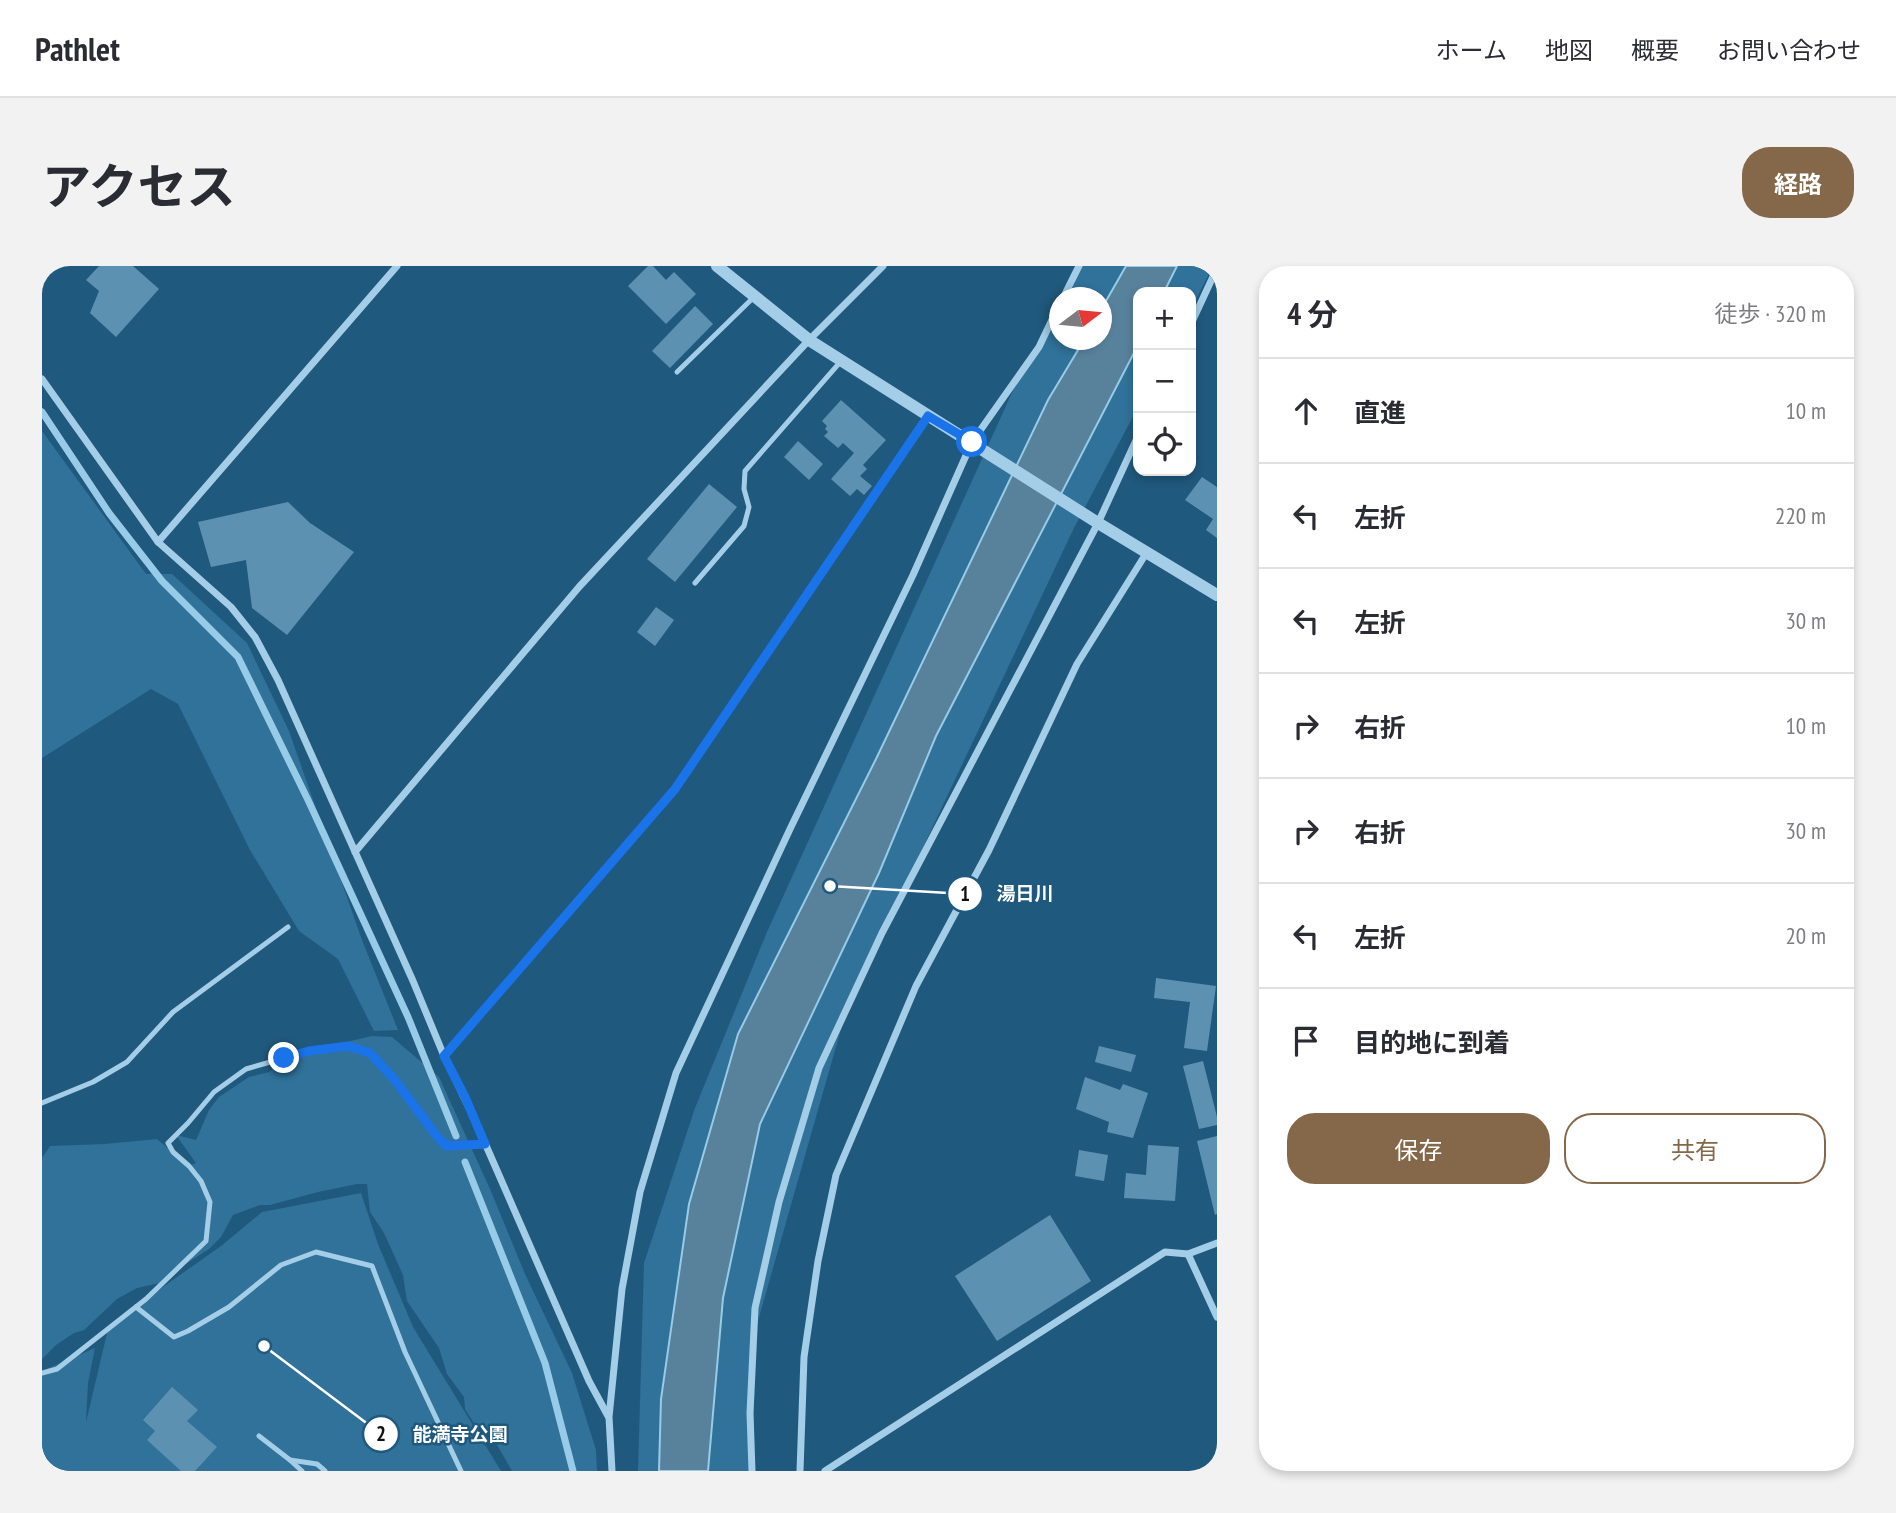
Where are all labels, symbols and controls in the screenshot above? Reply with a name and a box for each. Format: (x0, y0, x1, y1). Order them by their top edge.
text: Pathlet (35, 27, 120, 70)
text: ホーム (1436, 35, 1507, 66)
text: 地図 (1545, 35, 1593, 66)
text: 概要 (1631, 35, 1679, 66)
text: お問い合わせ (1717, 35, 1861, 66)
button: 経路 (1742, 147, 1854, 218)
text: アクセス (42, 154, 236, 218)
north arrow (1049, 287, 1112, 350)
map controls (1133, 287, 1196, 476)
button: + (1133, 287, 1196, 350)
text: 4 分 (1287, 294, 1338, 333)
text: 徒歩 · 320 m (1714, 299, 1826, 328)
button: − (1133, 350, 1196, 413)
icon: ahead (1287, 392, 1325, 430)
text: 直進 (1354, 396, 1406, 429)
text: 10 m (1785, 396, 1826, 425)
button: locate (1133, 413, 1196, 476)
route start (956, 426, 987, 457)
icon: left (1287, 497, 1325, 535)
text: 左折 (1354, 501, 1406, 534)
text: 220 m (1775, 501, 1826, 530)
icon: left (1287, 602, 1325, 640)
text: 左折 (1354, 606, 1406, 639)
text: 30 m (1785, 606, 1826, 635)
icon: right (1287, 707, 1325, 745)
text: 右折 (1354, 711, 1406, 744)
text: 10 m (1785, 711, 1826, 740)
icon: right (1287, 812, 1325, 850)
text: 右折 (1354, 816, 1406, 849)
text: 30 m (1785, 816, 1826, 845)
callout: 湯日川 (948, 874, 1068, 914)
text: 1 (960, 880, 970, 907)
text: 湯日川 (996, 881, 1054, 905)
icon: left (1287, 917, 1325, 955)
text: 左折 (1354, 921, 1406, 954)
text: 20 m (1785, 921, 1826, 950)
icon: arrive (1287, 1022, 1325, 1060)
text: 目的地に到着 (1354, 1026, 1510, 1059)
route end (268, 1042, 299, 1073)
button: 保存 (1287, 1113, 1550, 1184)
button: 共有 (1564, 1113, 1826, 1184)
callout: 能満寺公園 (364, 1414, 522, 1454)
text: 2 (376, 1420, 386, 1447)
text: 能満寺公園 (412, 1422, 508, 1446)

